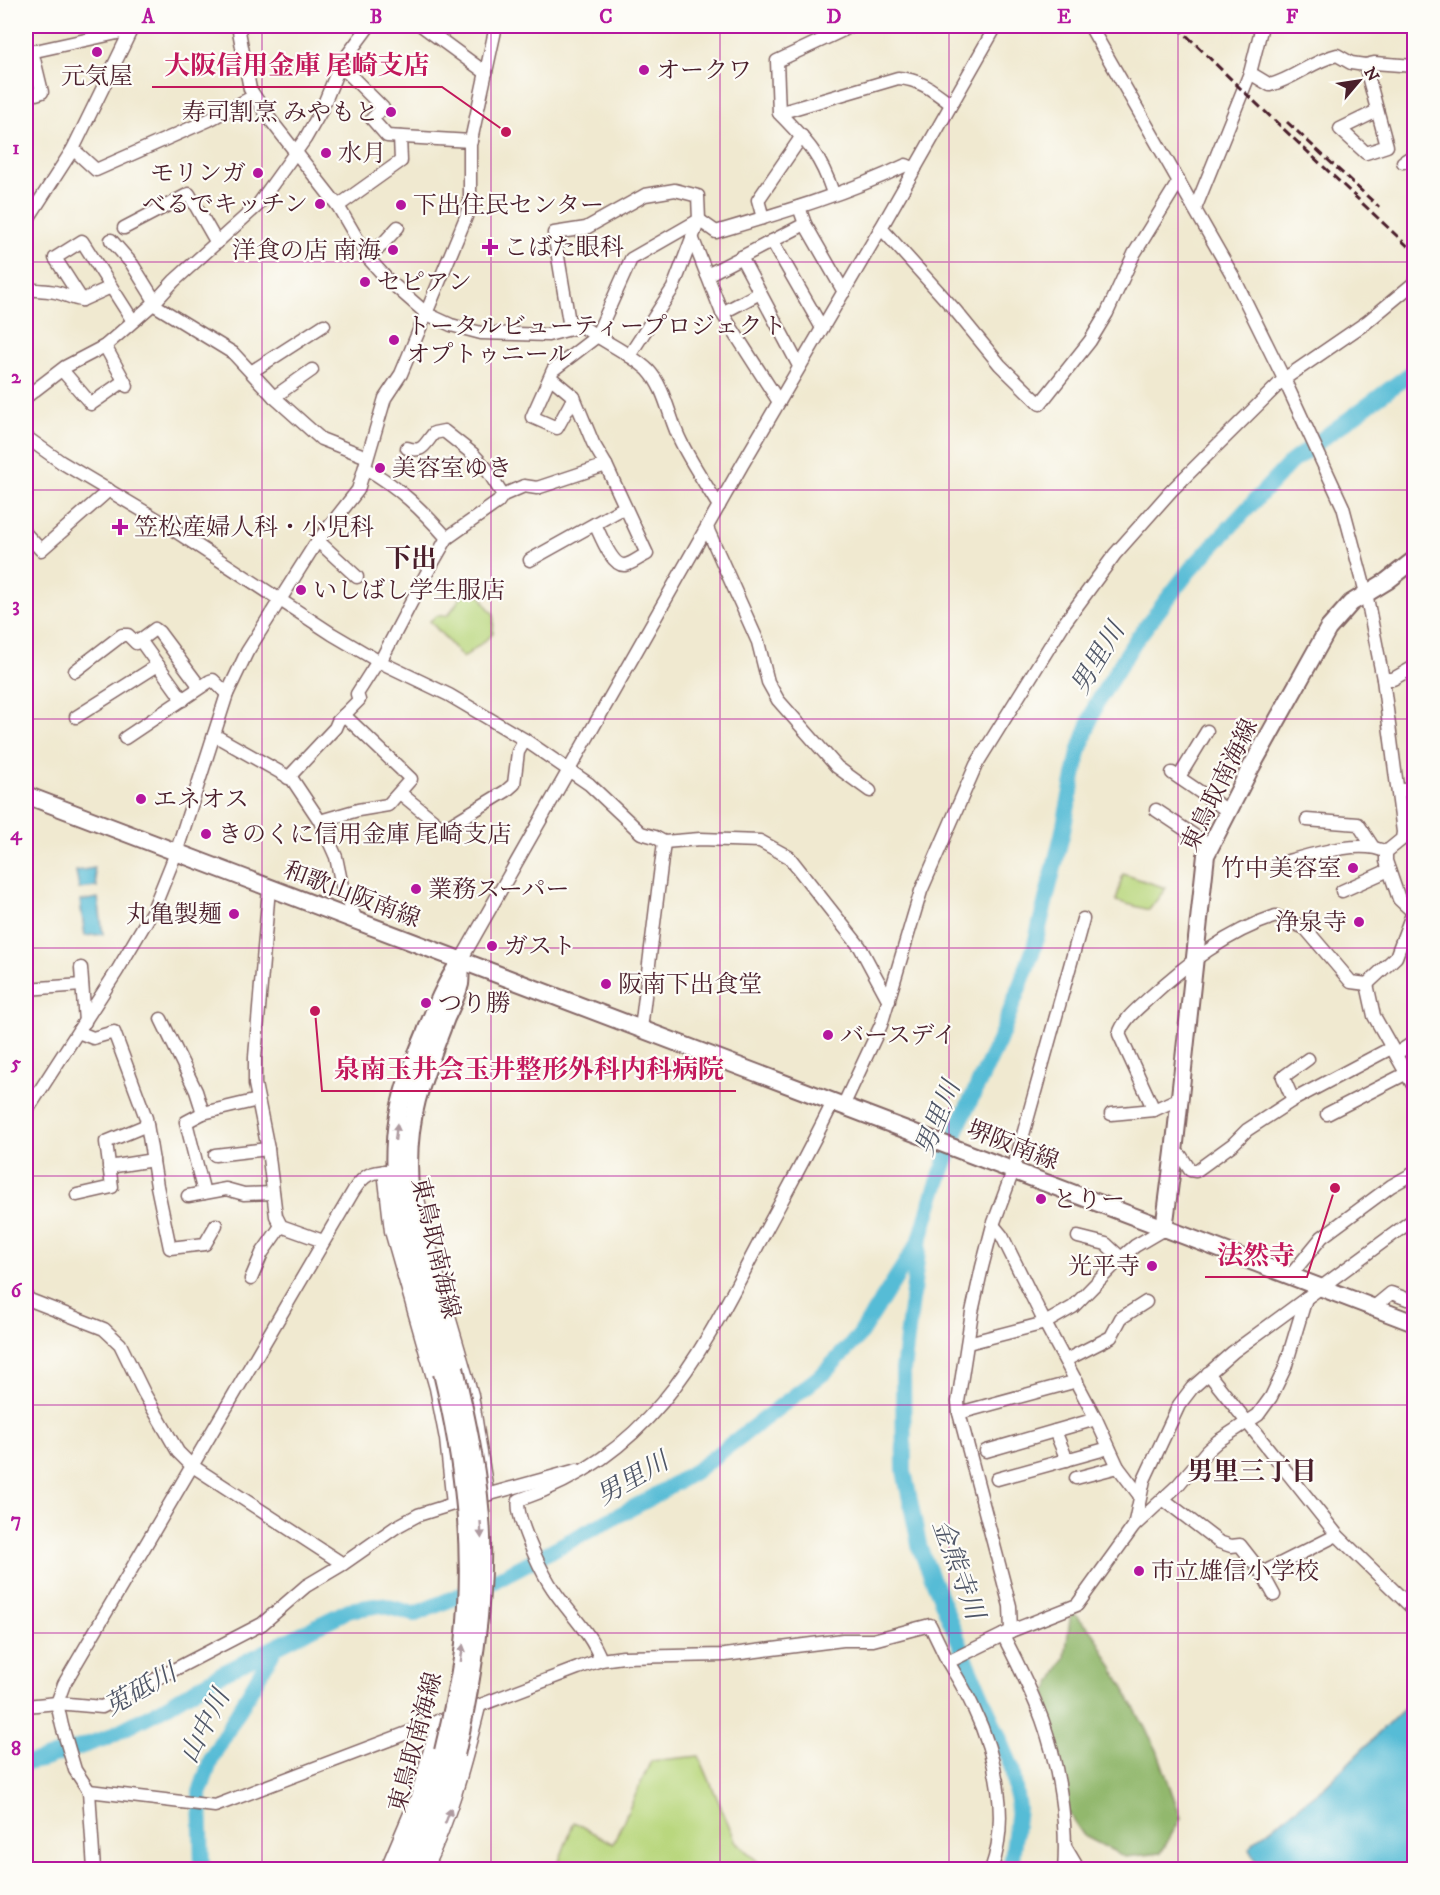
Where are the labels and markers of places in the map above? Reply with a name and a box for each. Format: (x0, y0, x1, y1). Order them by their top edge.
callout: 大阪信用金庫 尾崎支店 (152, 43, 442, 87)
marker: 元気屋 (90, 45, 104, 59)
place label: オークワ (656, 56, 752, 86)
place label: 元気屋 (61, 62, 133, 92)
marker: オークワ (637, 63, 651, 77)
place label: 寿司割烹 みやもと (182, 98, 379, 128)
marker: 寿司割烹 みやもと (384, 105, 398, 119)
place label: 水月 (338, 139, 386, 169)
marker: 水月 (319, 146, 333, 160)
place label: モリンガ (150, 159, 246, 189)
marker: モリンガ (251, 166, 265, 180)
place label: べるでキッチン (142, 190, 308, 220)
place label: 下出住民センター (413, 191, 604, 221)
marker: べるでキッチン (313, 197, 327, 211)
marker: 下出住民センター (394, 198, 408, 212)
place label: こばた眼科 (504, 233, 624, 263)
place label: 洋食の店 南海 (232, 236, 381, 266)
marker: こばた眼科 (481, 238, 499, 256)
marker: 洋食の店 南海 (386, 243, 400, 257)
place label: セピアン (377, 268, 472, 298)
marker: セピアン (358, 275, 372, 289)
place label: トータルビューティープロジェクト オプトゥニール (406, 312, 786, 370)
marker: トータルビューティープロジェクト オプトゥニール (387, 333, 401, 347)
place label: 美容室ゆき (392, 454, 512, 484)
marker: 美容室ゆき (373, 461, 387, 475)
place label: 笠松産婦人科・小児科 (134, 513, 374, 543)
marker: 笠松産婦人科・小児科 (111, 518, 129, 536)
place label: いしばし学生服店 (313, 576, 505, 606)
marker: いしばし学生服店 (294, 583, 308, 597)
place label: エネオス (153, 785, 249, 815)
marker: エネオス (134, 792, 148, 806)
place label: きのくに信用金庫 尾崎支店 (218, 820, 511, 850)
marker: きのくに信用金庫 尾崎支店 (199, 827, 213, 841)
place label: 竹中美容室 (1221, 854, 1341, 884)
marker: 竹中美容室 (1346, 861, 1360, 875)
place label: 業務スーパー (428, 875, 570, 905)
marker: 業務スーパー (409, 882, 423, 896)
place label: 丸亀製麺 (126, 900, 222, 930)
marker: 丸亀製麺 (227, 907, 241, 921)
place label: 浄泉寺 (1275, 908, 1347, 938)
marker: 浄泉寺 (1352, 915, 1366, 929)
place label: ガスト (504, 932, 576, 962)
marker: ガスト (485, 939, 499, 953)
place label: 阪南下出食堂 (618, 970, 762, 1000)
marker: 阪南下出食堂 (599, 977, 613, 991)
place label: つり勝 (438, 989, 510, 1019)
marker: つり勝 (419, 996, 433, 1010)
place label: バースデイ (840, 1021, 957, 1051)
marker: バースデイ (821, 1028, 835, 1042)
callout: 泉南玉井会玉井整形外科内科病院 (322, 1047, 736, 1091)
place label: とりー (1053, 1185, 1125, 1215)
marker: とりー (1034, 1192, 1048, 1206)
callout: 法然寺 (1205, 1233, 1307, 1277)
place label: 光平寺 (1068, 1252, 1140, 1282)
marker: 光平寺 (1145, 1259, 1159, 1273)
place label: 市立雄信小学校 (1151, 1557, 1319, 1587)
marker: 市立雄信小学校 (1132, 1564, 1146, 1578)

